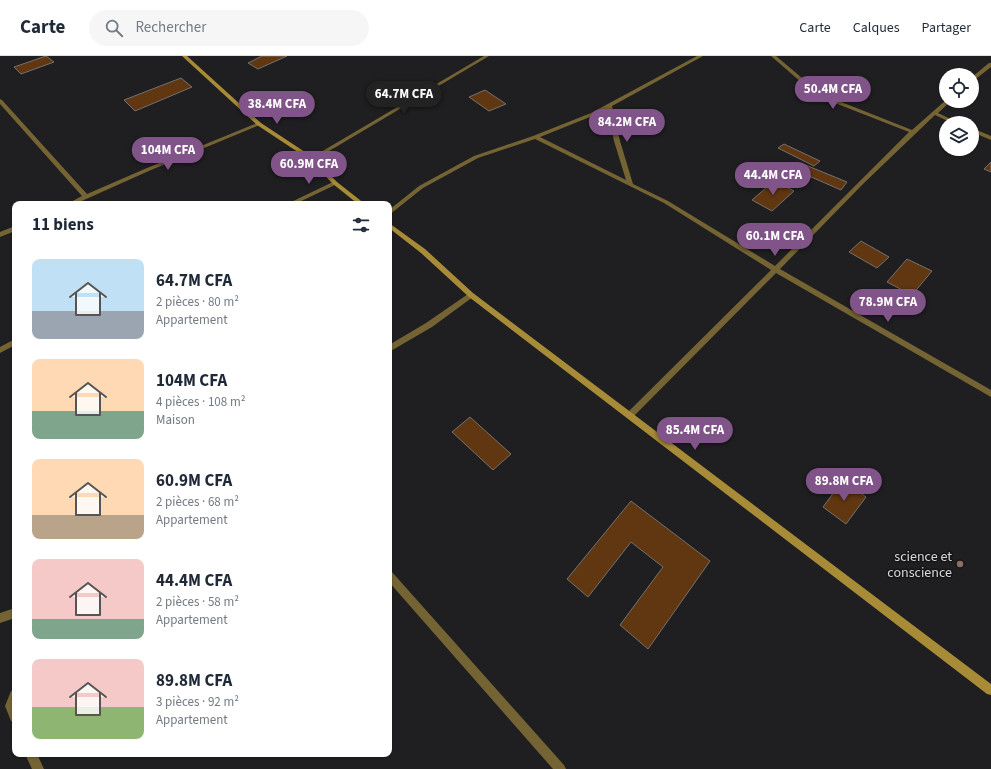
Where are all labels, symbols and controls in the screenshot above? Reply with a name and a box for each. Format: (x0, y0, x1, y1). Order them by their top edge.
search box (89, 10, 369, 46)
text: Carte (20, 14, 65, 41)
icon: search (103, 17, 125, 39)
text: Rechercher (135, 17, 206, 38)
text: Carte (799, 18, 831, 38)
text: Calques (853, 18, 900, 38)
text: Partager (922, 18, 971, 38)
map controls (939, 68, 979, 156)
button: locate (939, 68, 979, 108)
pin: 50.4M CFA (787, 76, 879, 110)
text: 50.4M CFA (804, 80, 862, 98)
pin: 64.7M CFA (358, 81, 450, 115)
text: 64.7M CFA (375, 85, 433, 103)
pin: 38.4M CFA (231, 91, 323, 125)
text: 38.4M CFA (248, 95, 306, 113)
pin: 84.2M CFA (581, 109, 673, 143)
text: 84.2M CFA (598, 113, 656, 131)
button: layers (939, 116, 979, 156)
pin: 104M CFA (127, 137, 209, 171)
text: 104M CFA (141, 141, 195, 159)
pin: 60.9M CFA (263, 151, 355, 185)
text: 60.9M CFA (280, 155, 338, 173)
pin: 44.4M CFA (727, 162, 819, 196)
text: 44.4M CFA (744, 166, 802, 184)
text: 11 biens (32, 213, 94, 237)
icon: filters (350, 214, 372, 236)
pin: 60.1M CFA (729, 223, 821, 257)
text: 60.1M CFA (746, 227, 804, 245)
text: 64.7M CFA (156, 269, 232, 293)
icon: home (64, 275, 112, 323)
pin: 78.9M CFA (842, 289, 934, 323)
text: 2 pièces · 80 m² (156, 293, 239, 311)
text: 78.9M CFA (859, 293, 917, 311)
text: Appartement (156, 311, 228, 329)
text: 104M CFA (156, 369, 227, 393)
icon: home (64, 375, 112, 423)
text: 4 pièces · 108 m² (156, 393, 245, 411)
text: Maison (156, 411, 195, 429)
pin: 85.4M CFA (649, 417, 741, 451)
text: 85.4M CFA (666, 421, 724, 439)
pin: 89.8M CFA (798, 468, 890, 502)
text: 60.9M CFA (156, 469, 232, 493)
text: 89.8M CFA (815, 472, 873, 490)
icon: home (64, 475, 112, 523)
text: 2 pièces · 68 m² (156, 493, 239, 511)
text: Appartement (156, 511, 228, 529)
place label: science et conscience (887, 547, 952, 583)
marker: science et conscience (955, 559, 965, 569)
text: 44.4M CFA (156, 569, 232, 593)
icon: home (64, 575, 112, 623)
text: 2 pièces · 58 m² (156, 593, 239, 611)
text: Appartement (156, 611, 228, 629)
text: 89.8M CFA (156, 669, 232, 693)
icon: home (64, 675, 112, 723)
text: 3 pièces · 92 m² (156, 693, 239, 711)
text: Appartement (156, 711, 228, 729)

